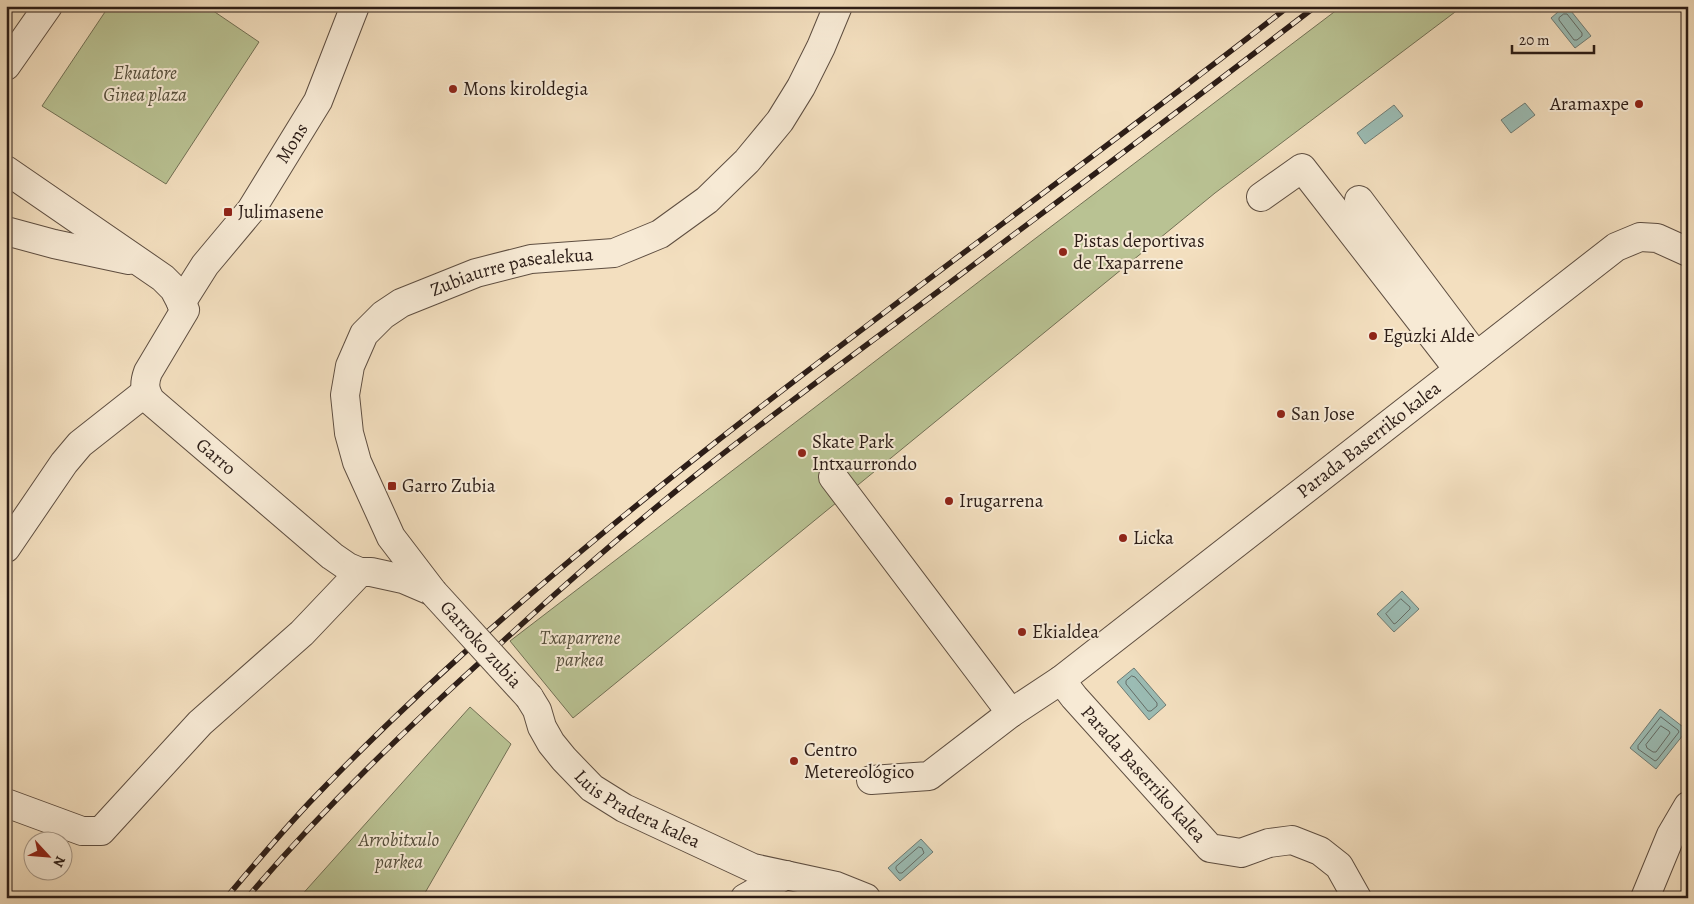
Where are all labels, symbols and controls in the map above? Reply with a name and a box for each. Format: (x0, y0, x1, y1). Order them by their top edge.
scale bar (1512, 22, 1594, 54)
text: 20 m (1519, 30, 1550, 50)
park label: Ekuatore Ginea plaza (103, 60, 187, 108)
place label: Mons kiroldegia (463, 76, 588, 102)
marker: Mons kiroldegia (447, 83, 459, 95)
place label: Aramaxpe (1549, 91, 1629, 117)
marker: Aramaxpe (1633, 98, 1645, 110)
street label: Mons (270, 118, 314, 168)
place label: Julimasene (238, 199, 324, 225)
marker: Julimasene (222, 206, 234, 218)
place label: Pistas deportivas de Txaparrene (1073, 228, 1205, 276)
street label: Zubiaurre pasealekua (426, 242, 594, 303)
marker: Pistas deportivas de Txaparrene (1057, 246, 1069, 258)
place label: Eguzki Alde (1383, 323, 1475, 349)
marker: Eguzki Alde (1367, 330, 1379, 342)
street label: Parada Baserriko kalea (1291, 375, 1447, 504)
place label: San Jose (1291, 401, 1355, 427)
marker: San Jose (1275, 408, 1287, 420)
place label: Skate Park Intxaurrondo (812, 429, 917, 477)
street label: Garro (190, 432, 242, 481)
marker: Skate Park Intxaurrondo (796, 447, 808, 459)
place label: Garro Zubia (402, 473, 496, 499)
marker: Garro Zubia (386, 480, 398, 492)
place label: Irugarrena (959, 488, 1044, 514)
marker: Irugarrena (943, 495, 955, 507)
place label: Licka (1133, 525, 1174, 551)
marker: Licka (1117, 532, 1129, 544)
street label: Garroko zubia (434, 595, 528, 694)
place label: Ekialdea (1032, 619, 1099, 645)
park label: Txaparrene parkea (540, 625, 621, 673)
marker: Ekialdea (1016, 626, 1028, 638)
street label: Parada Baserriko kalea (1075, 700, 1212, 848)
place label: Centro Metereológico (804, 737, 914, 785)
marker: Centro Metereológico (788, 755, 800, 767)
street label: Luis Pradera kalea (568, 764, 705, 855)
park label: Arrobitxulo parkea (358, 827, 439, 875)
north arrow (22, 832, 72, 882)
text: N (48, 853, 70, 870)

